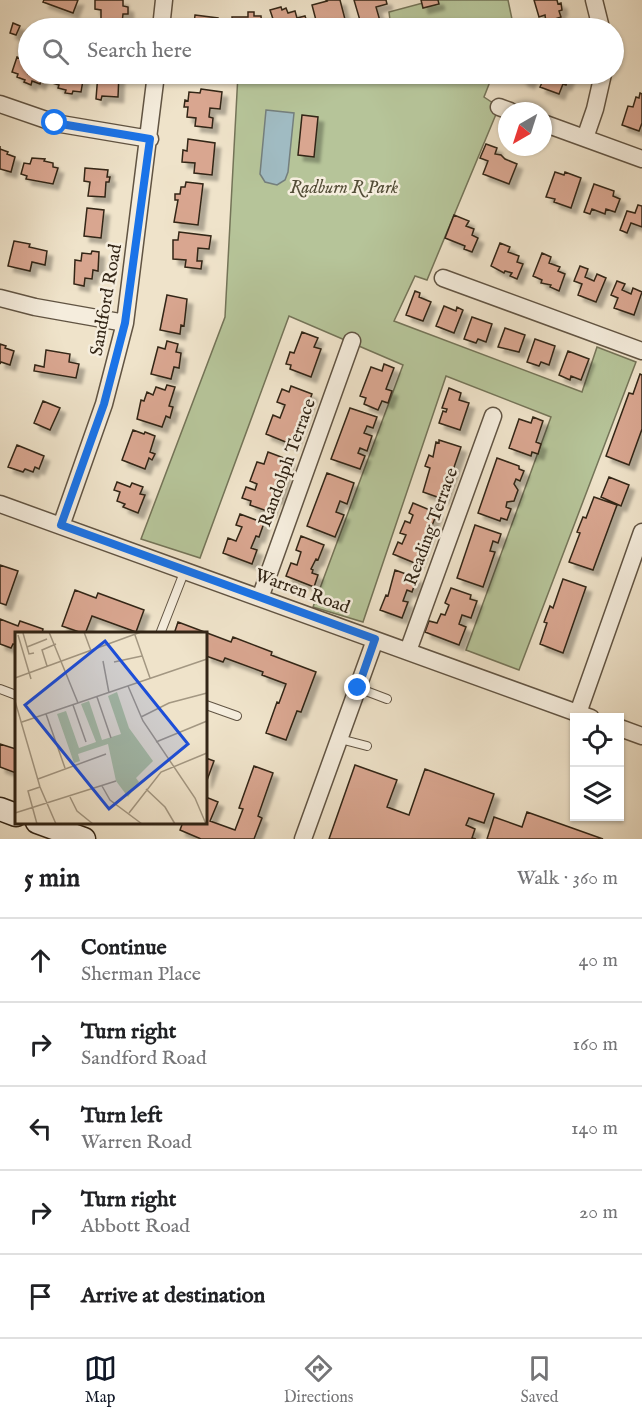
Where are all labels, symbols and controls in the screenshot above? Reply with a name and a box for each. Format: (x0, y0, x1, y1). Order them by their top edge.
search box (18, 18, 624, 84)
icon: search (39, 35, 72, 68)
text: Search here (87, 37, 192, 65)
north arrow (498, 102, 552, 156)
route start (41, 109, 67, 135)
park label: Radburn R Park (290, 177, 398, 200)
street label: Sandford Road (86, 242, 128, 358)
street label: Randolph Terrace (254, 396, 322, 530)
street label: Reading Terrace (400, 465, 464, 589)
street label: Warren Road (251, 564, 353, 620)
inset map (15, 632, 207, 824)
route end (344, 674, 370, 700)
map controls (570, 713, 624, 821)
button: locate (570, 713, 624, 767)
button: layers (570, 767, 624, 821)
text: 5 min (24, 862, 80, 895)
text: Walk · 360 m (517, 866, 618, 891)
text: Continue (81, 934, 167, 962)
icon: ahead (24, 944, 57, 977)
text: 40 m (579, 948, 618, 973)
text: Sherman Place (81, 962, 201, 987)
text: Turn right (81, 1018, 176, 1046)
icon: right (24, 1028, 57, 1061)
text: 160 m (572, 1032, 618, 1057)
text: Sandford Road (81, 1046, 207, 1071)
text: Turn left (81, 1102, 163, 1130)
icon: left (24, 1112, 57, 1145)
text: 140 m (571, 1116, 618, 1141)
text: Warren Road (81, 1130, 192, 1155)
text: Turn right (81, 1186, 176, 1214)
icon: right (24, 1196, 57, 1229)
text: 20 m (579, 1200, 618, 1225)
text: Abbott Road (81, 1214, 190, 1239)
icon: arrive (24, 1280, 57, 1313)
text: Arrive at destination (81, 1282, 265, 1310)
tab: Map (84, 1352, 117, 1408)
tab: Directions (284, 1352, 353, 1408)
tab: Saved (521, 1352, 558, 1408)

